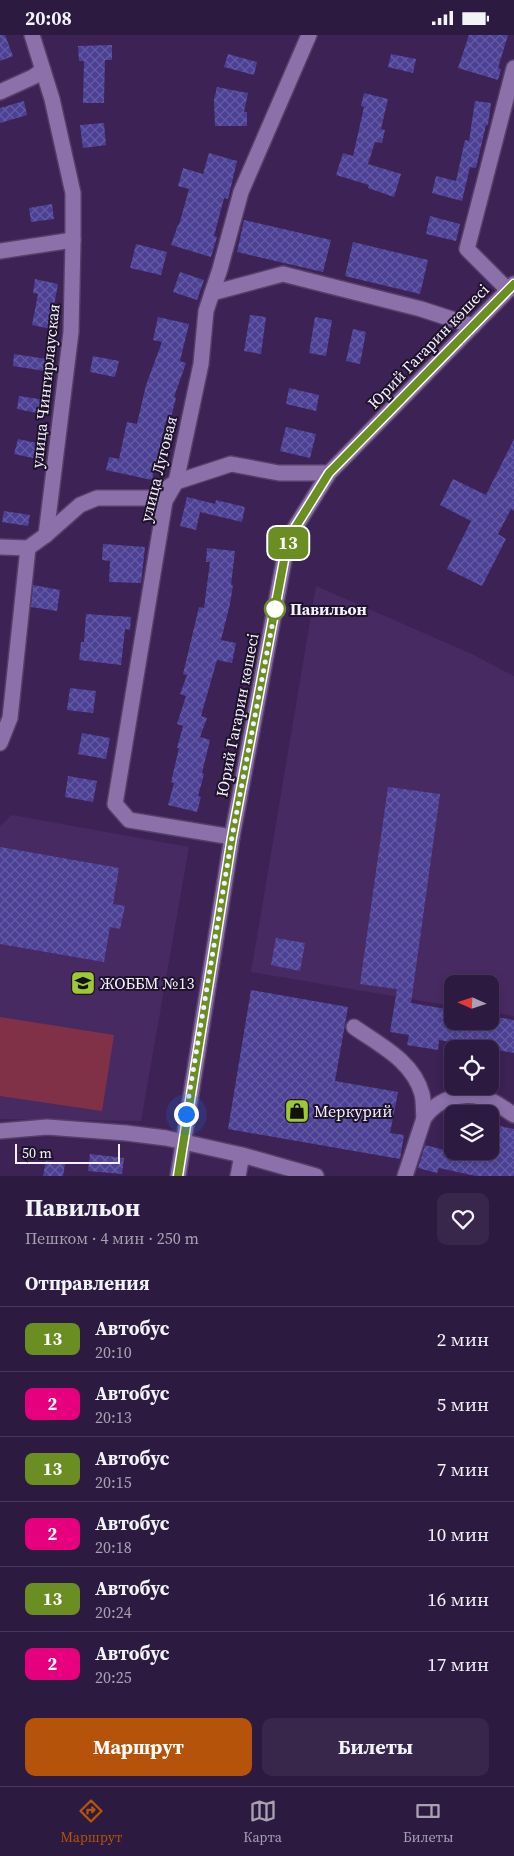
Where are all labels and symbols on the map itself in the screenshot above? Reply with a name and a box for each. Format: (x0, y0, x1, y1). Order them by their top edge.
street label: Юрий Гагарин көшесі (362, 278, 494, 413)
street label: улица Чингирлауская (25, 303, 65, 469)
street label: улица Луговая (134, 414, 182, 524)
line badge: 13 (266, 527, 310, 559)
marker: Павильон (264, 598, 286, 620)
place label: Павильон (290, 598, 367, 620)
street label: Юрий Гагарин көшесі (210, 631, 264, 799)
school or university icon: ЖОББМ №13 (70, 970, 96, 996)
place label: ЖОББМ №13 (100, 972, 195, 994)
north arrow (444, 975, 499, 1030)
shop icon: Меркурий (284, 1098, 310, 1124)
place label: Меркурий (314, 1100, 392, 1122)
your location (174, 1102, 199, 1127)
scale bar (15, 1141, 120, 1164)

